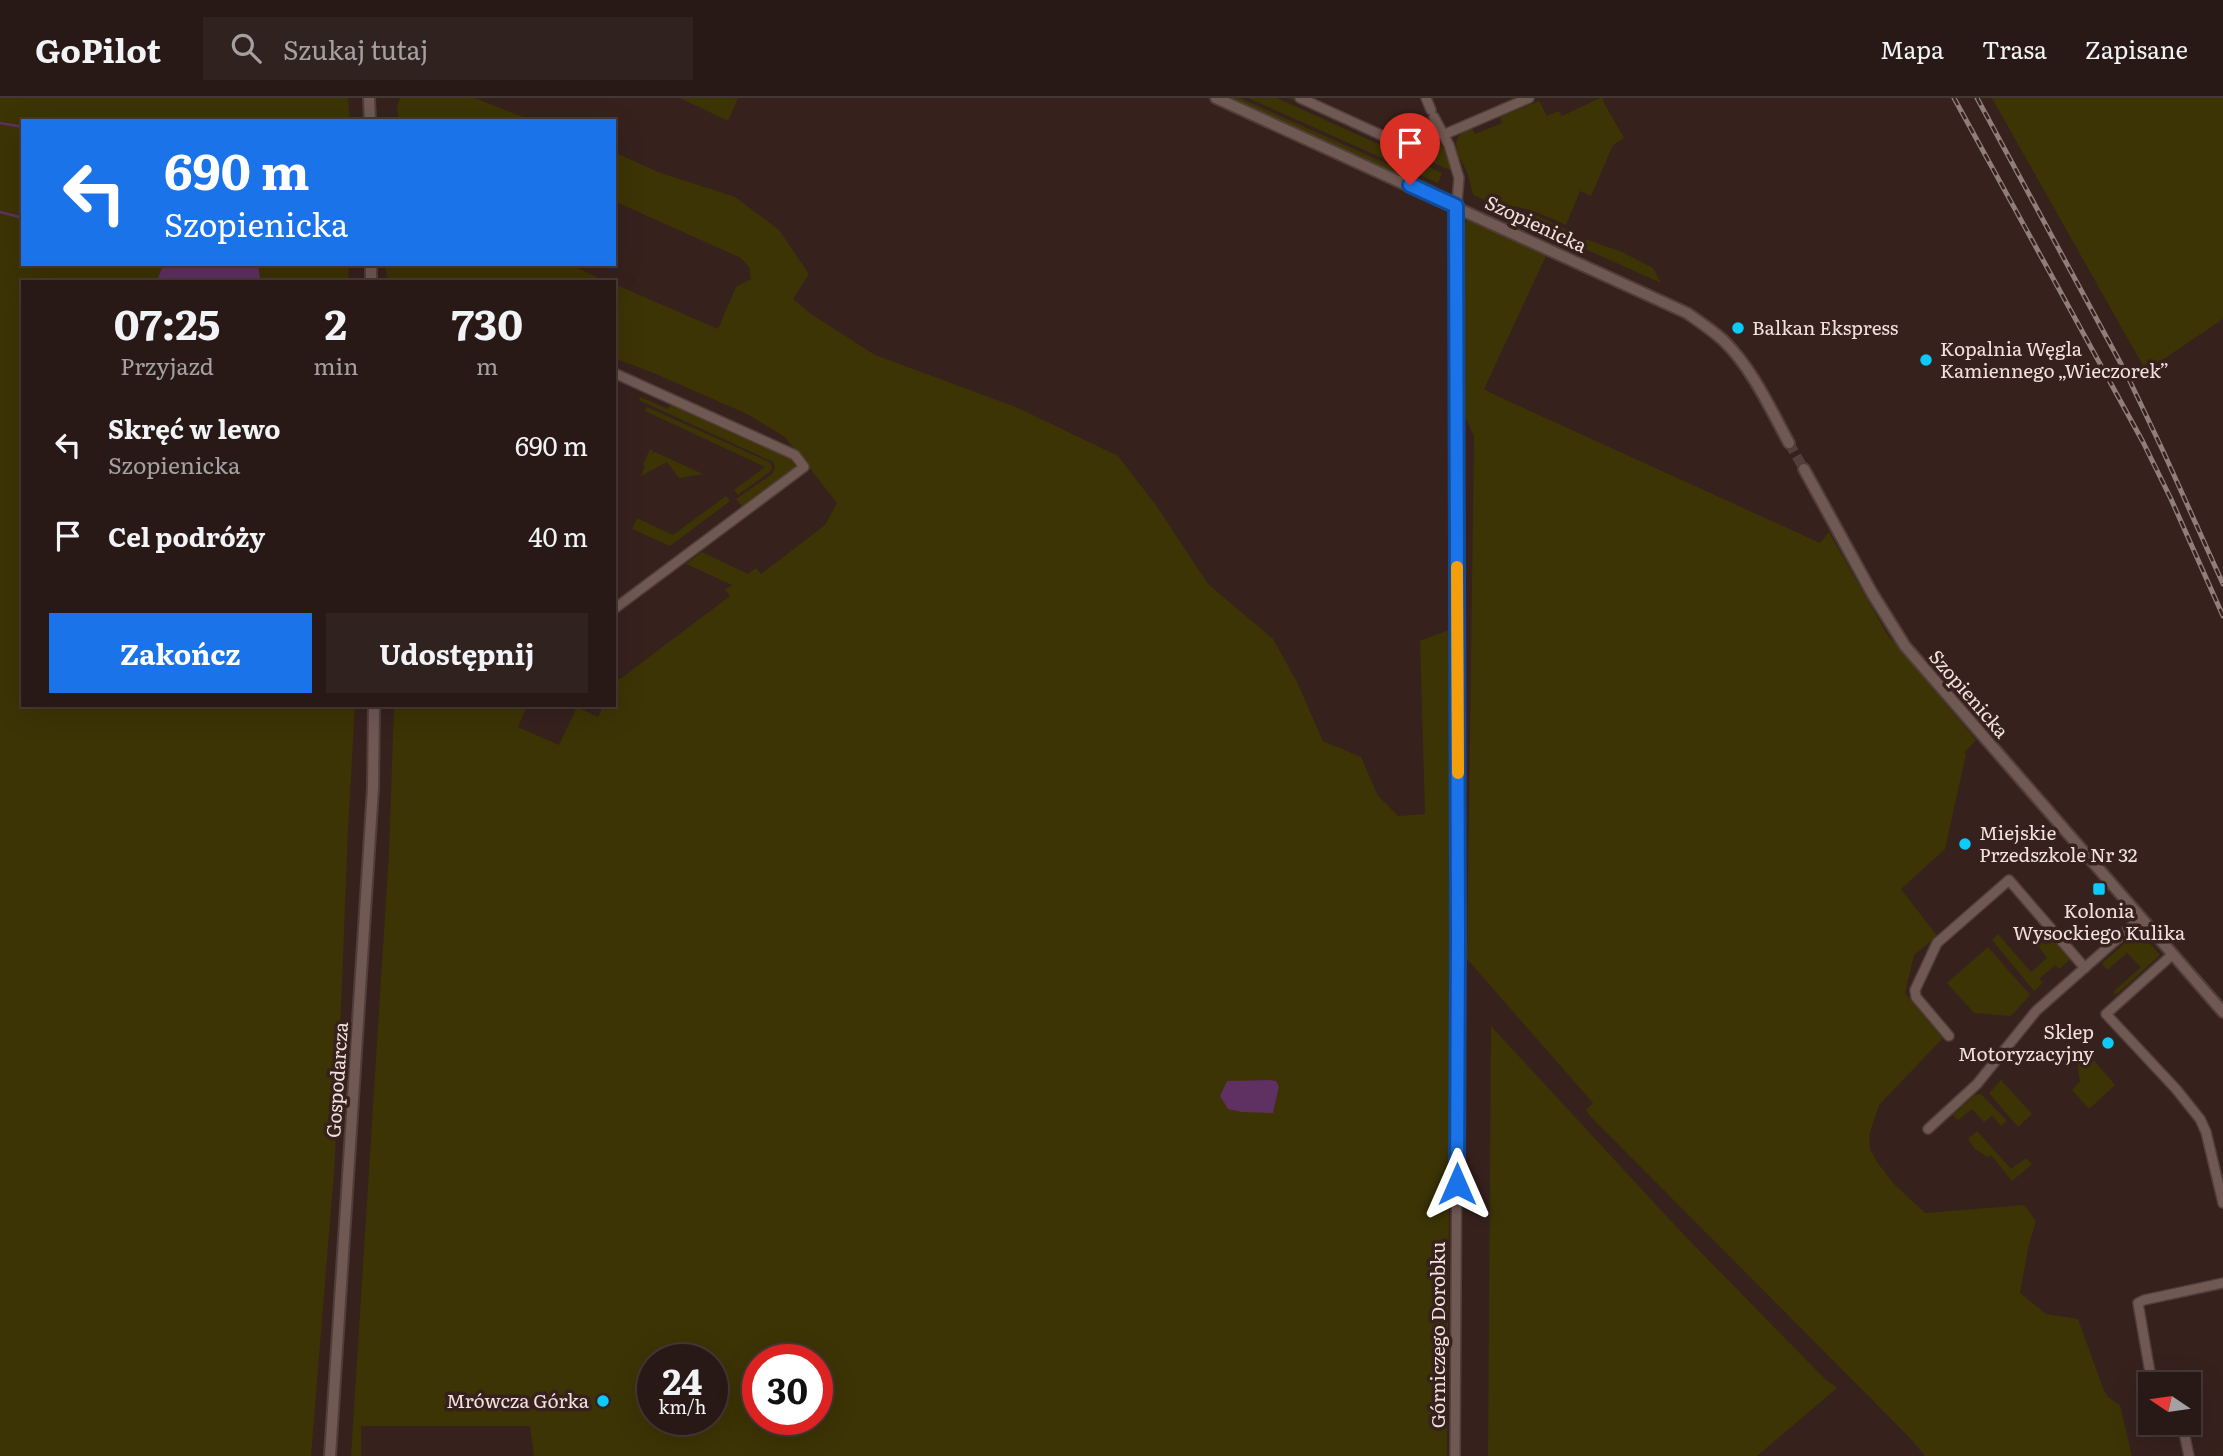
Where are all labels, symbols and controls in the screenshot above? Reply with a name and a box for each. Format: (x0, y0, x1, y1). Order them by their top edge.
search box (203, 17, 693, 80)
text: GoPilot (35, 24, 161, 73)
icon: search (227, 29, 265, 67)
text: Szukaj tutaj (283, 29, 428, 68)
text: Mapa (1880, 31, 1944, 66)
text: Trasa (1982, 31, 2047, 66)
text: Zapisane (2085, 31, 2188, 66)
pin (1380, 113, 1440, 185)
icon: arrive (1391, 124, 1429, 162)
text: 690 m (164, 132, 310, 205)
icon: left (49, 147, 140, 238)
street label: Szopienicka (1481, 187, 1593, 259)
text: Szopienicka (164, 199, 348, 247)
text: 07:25 (114, 291, 220, 353)
text: 2 (325, 291, 347, 353)
text: 730 (451, 291, 523, 353)
place label: Balkan Ekspress (1752, 313, 1899, 341)
marker: Balkan Ekspress (1730, 320, 1746, 336)
place label: Kopalnia Węgla Kamiennego „Wieczorek” (1940, 334, 2169, 384)
text: Przyjazd (120, 348, 214, 382)
text: min (313, 348, 358, 382)
text: m (476, 348, 498, 382)
marker: Kopalnia Węgla Kamiennego „Wieczorek” (1918, 352, 1934, 368)
text: Skręć w lewo (108, 408, 281, 447)
text: 690 m (515, 425, 588, 464)
icon: left (49, 426, 87, 464)
text: Szopienicka (108, 447, 240, 481)
text: Cel podróży (108, 516, 265, 555)
text: 40 m (528, 516, 588, 555)
icon: arrive (49, 517, 87, 555)
button: Zakończ (49, 613, 312, 693)
button: Udostępnij (326, 613, 588, 693)
street label: Szopienicka (1923, 643, 2017, 744)
place label: Miejskie Przedszkole Nr 32 (1979, 818, 2137, 868)
marker: Miejskie Przedszkole Nr 32 (1957, 836, 1973, 852)
marker: Kolonia Wysockiego Kulika (2091, 881, 2107, 897)
place label: Kolonia Wysockiego Kulika (2013, 896, 2186, 946)
place label: Sklep Motoryzacyjny (1958, 1017, 2094, 1067)
street label: Gospodarcza (318, 1020, 354, 1139)
marker: Sklep Motoryzacyjny (2100, 1035, 2116, 1051)
position arrow (1420, 1147, 1494, 1221)
street label: Górniczego Dorobku (1423, 1242, 1451, 1428)
speed limit sign: 30 (742, 1344, 833, 1435)
text: 24 (663, 1354, 702, 1406)
north arrow (2138, 1372, 2202, 1435)
map controls (2138, 1372, 2201, 1435)
place label: Mrówcza Górka (446, 1386, 590, 1414)
marker: Mrówcza Górka (595, 1393, 611, 1409)
text: km/h (659, 1393, 706, 1420)

